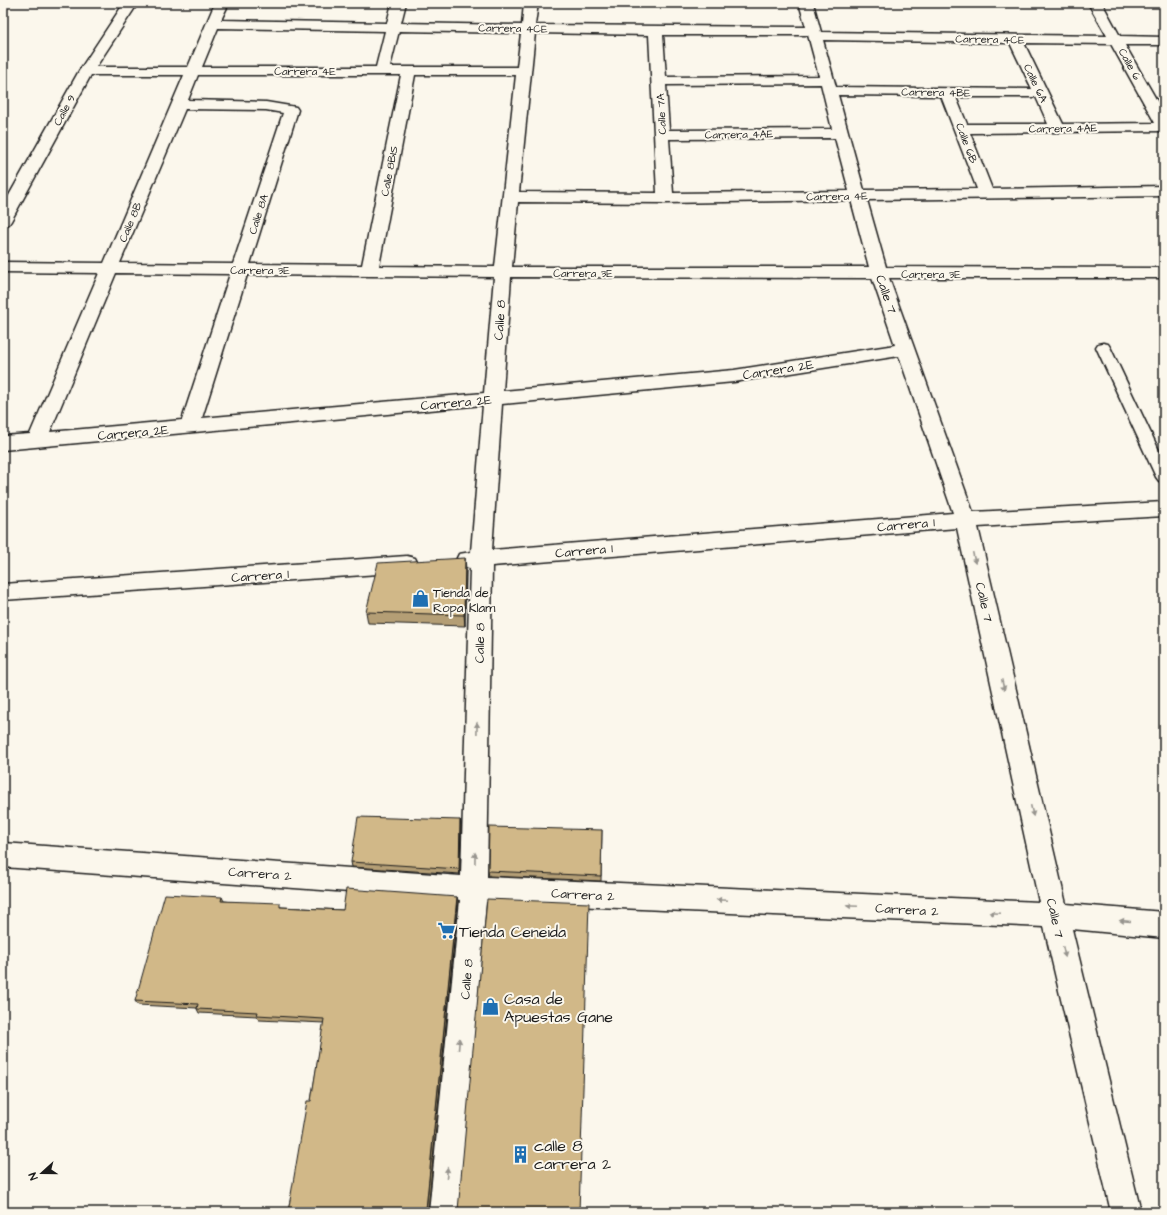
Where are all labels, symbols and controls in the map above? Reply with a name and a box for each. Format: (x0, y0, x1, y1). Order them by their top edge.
street label: Carrera 4CE (478, 20, 548, 37)
street label: Carrera 4CE (955, 31, 1025, 48)
street label: Calle 6 (1115, 46, 1144, 83)
street label: Calle 6A (1020, 61, 1051, 105)
street label: Carrera 4E (274, 64, 336, 79)
street label: Carrera 4BE (901, 84, 971, 101)
street label: Calle 9 (50, 92, 79, 129)
street label: Calle 7A (653, 93, 670, 135)
street label: Carrera 4AE (1029, 120, 1098, 137)
street label: Calle 6B (952, 121, 981, 166)
street label: Carrera 4AE (705, 126, 774, 143)
street label: Calle 8BIS (377, 145, 402, 198)
street label: Carrera 4E (806, 188, 868, 205)
street label: Calle 8A (245, 192, 272, 236)
street label: Calle 8B (115, 200, 146, 245)
street label: Carrera 3E (230, 263, 290, 278)
street label: Carrera 3E (553, 266, 613, 281)
street label: Carrera 3E (901, 267, 961, 282)
street label: Calle 7 (871, 272, 901, 316)
street label: Calle 8 (490, 299, 510, 341)
street label: Carrera 2E (742, 355, 815, 384)
street label: Carrera 2E (420, 391, 493, 415)
street label: Carrera 2E (97, 421, 170, 445)
street label: Carrera 1 (876, 513, 936, 536)
street label: Carrera 1 (554, 539, 614, 562)
one-way arrow (972, 552, 978, 564)
street label: Carrera 1 (231, 565, 290, 587)
street label: Calle 7 (971, 581, 997, 624)
place label: Tienda de Ropa Klam (433, 584, 496, 617)
shop icon: Tienda de Ropa Klam (410, 589, 430, 609)
street label: Calle 8 (471, 622, 489, 663)
one-way arrow (1001, 678, 1007, 691)
one-way arrow (474, 722, 481, 734)
one-way arrow (1029, 805, 1035, 818)
one-way arrow (471, 852, 478, 864)
street label: Carrera 2 (228, 863, 293, 885)
street label: Carrera 2 (551, 884, 616, 906)
one-way arrow (715, 897, 728, 903)
street label: Calle 7 (1042, 897, 1068, 940)
street label: Carrera 2 (875, 899, 940, 921)
one-way arrow (845, 903, 858, 909)
one-way arrow (989, 909, 1001, 916)
one-way arrow (1119, 918, 1131, 925)
supermarket icon: Tienda Ceneida (436, 921, 456, 941)
place label: Tienda Ceneida (459, 921, 566, 943)
one-way arrow (1061, 946, 1067, 958)
street label: Calle 8 (456, 958, 478, 1000)
place label: Casa de Apuestas Gane (504, 988, 613, 1028)
shop icon: Casa de Apuestas Gane (481, 997, 501, 1017)
one-way arrow (456, 1038, 463, 1050)
place label: calle 8 carrera 2 (534, 1135, 611, 1175)
building icon: calle 8 carrera 2 (511, 1144, 531, 1164)
north arrow (22, 1153, 62, 1193)
one-way arrow (444, 1167, 451, 1179)
text: N (25, 1170, 41, 1182)

